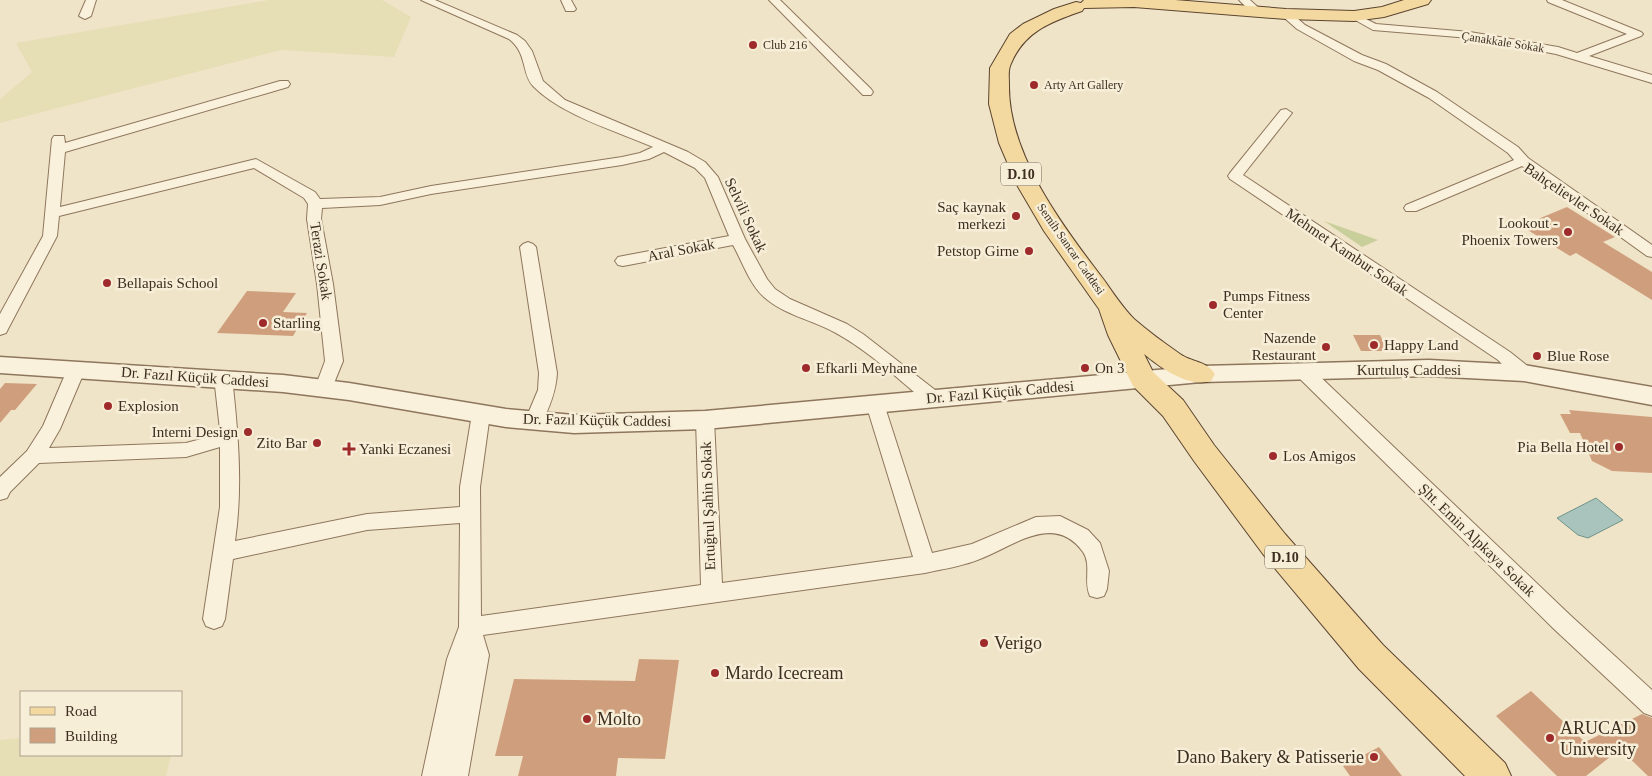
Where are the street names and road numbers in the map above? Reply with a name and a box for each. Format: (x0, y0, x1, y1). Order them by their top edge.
street label: Çanakkale Sokak (1461, 29, 1545, 55)
street label: Bahçelievler Sokak (1521, 160, 1627, 239)
road number: D.10 (1001, 162, 1041, 185)
street label: Selvili Sokak (722, 175, 770, 255)
street label: Semih Sancar Caddesi (1034, 201, 1108, 298)
street label: Mehmet Kambur Sokak (1283, 205, 1412, 299)
street label: Terazi Sokak (307, 221, 335, 302)
street label: Aral Sokak (646, 236, 716, 264)
street label: Kurtuluş Caddesi (1357, 362, 1461, 378)
street label: Dr. Fazıl Küçük Caddesi (120, 364, 270, 390)
street label: Dr. Fazıl Küçük Caddesi (925, 378, 1075, 406)
street label: Dr. Fazıl Küçük Caddesi (523, 411, 671, 429)
street label: Ertuğrul Şahin Sokak (698, 441, 718, 571)
street label: Şht. Emin Alpkaya Sokak (1416, 480, 1539, 600)
road number: D.10 (1265, 546, 1305, 568)

